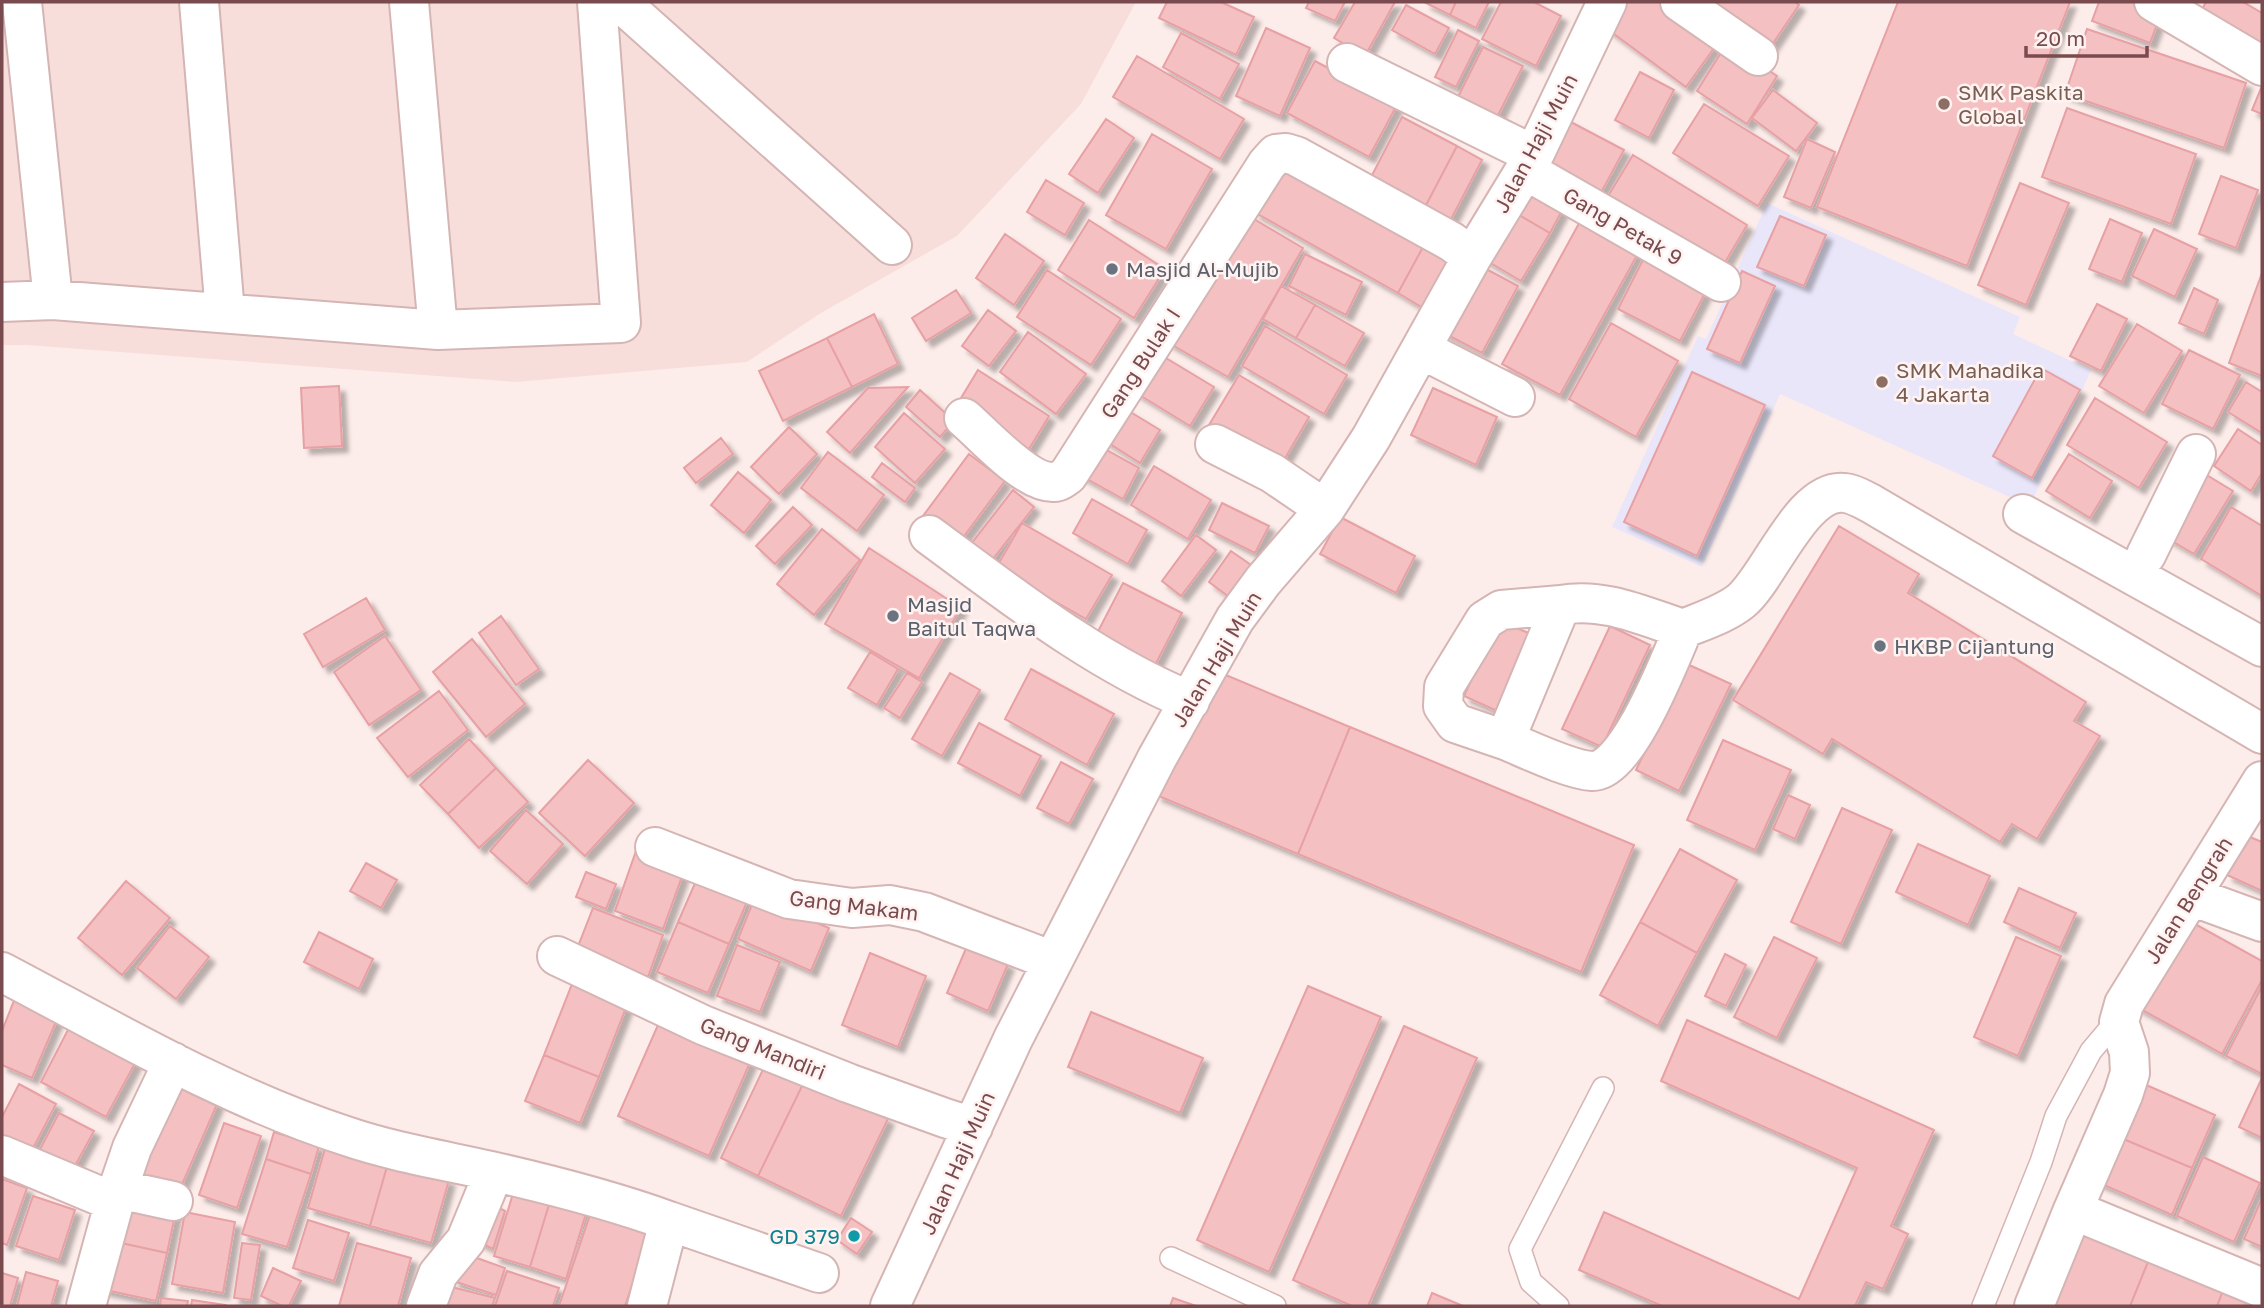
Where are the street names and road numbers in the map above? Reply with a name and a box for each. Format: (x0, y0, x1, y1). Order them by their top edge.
street label: Jalan Haji Muin (1487, 69, 1583, 217)
street label: Gang Petak 9 (1559, 181, 1687, 271)
street label: Gang Bulak I (1095, 303, 1185, 423)
street label: Jalan Haji Muin (1165, 586, 1267, 732)
street label: Jalan Bengrah (2139, 832, 2237, 968)
street label: Gang Makam (788, 884, 920, 926)
street label: Gang Mandiri (696, 1011, 830, 1085)
street label: Jalan Haji Muin (914, 1087, 1000, 1239)

